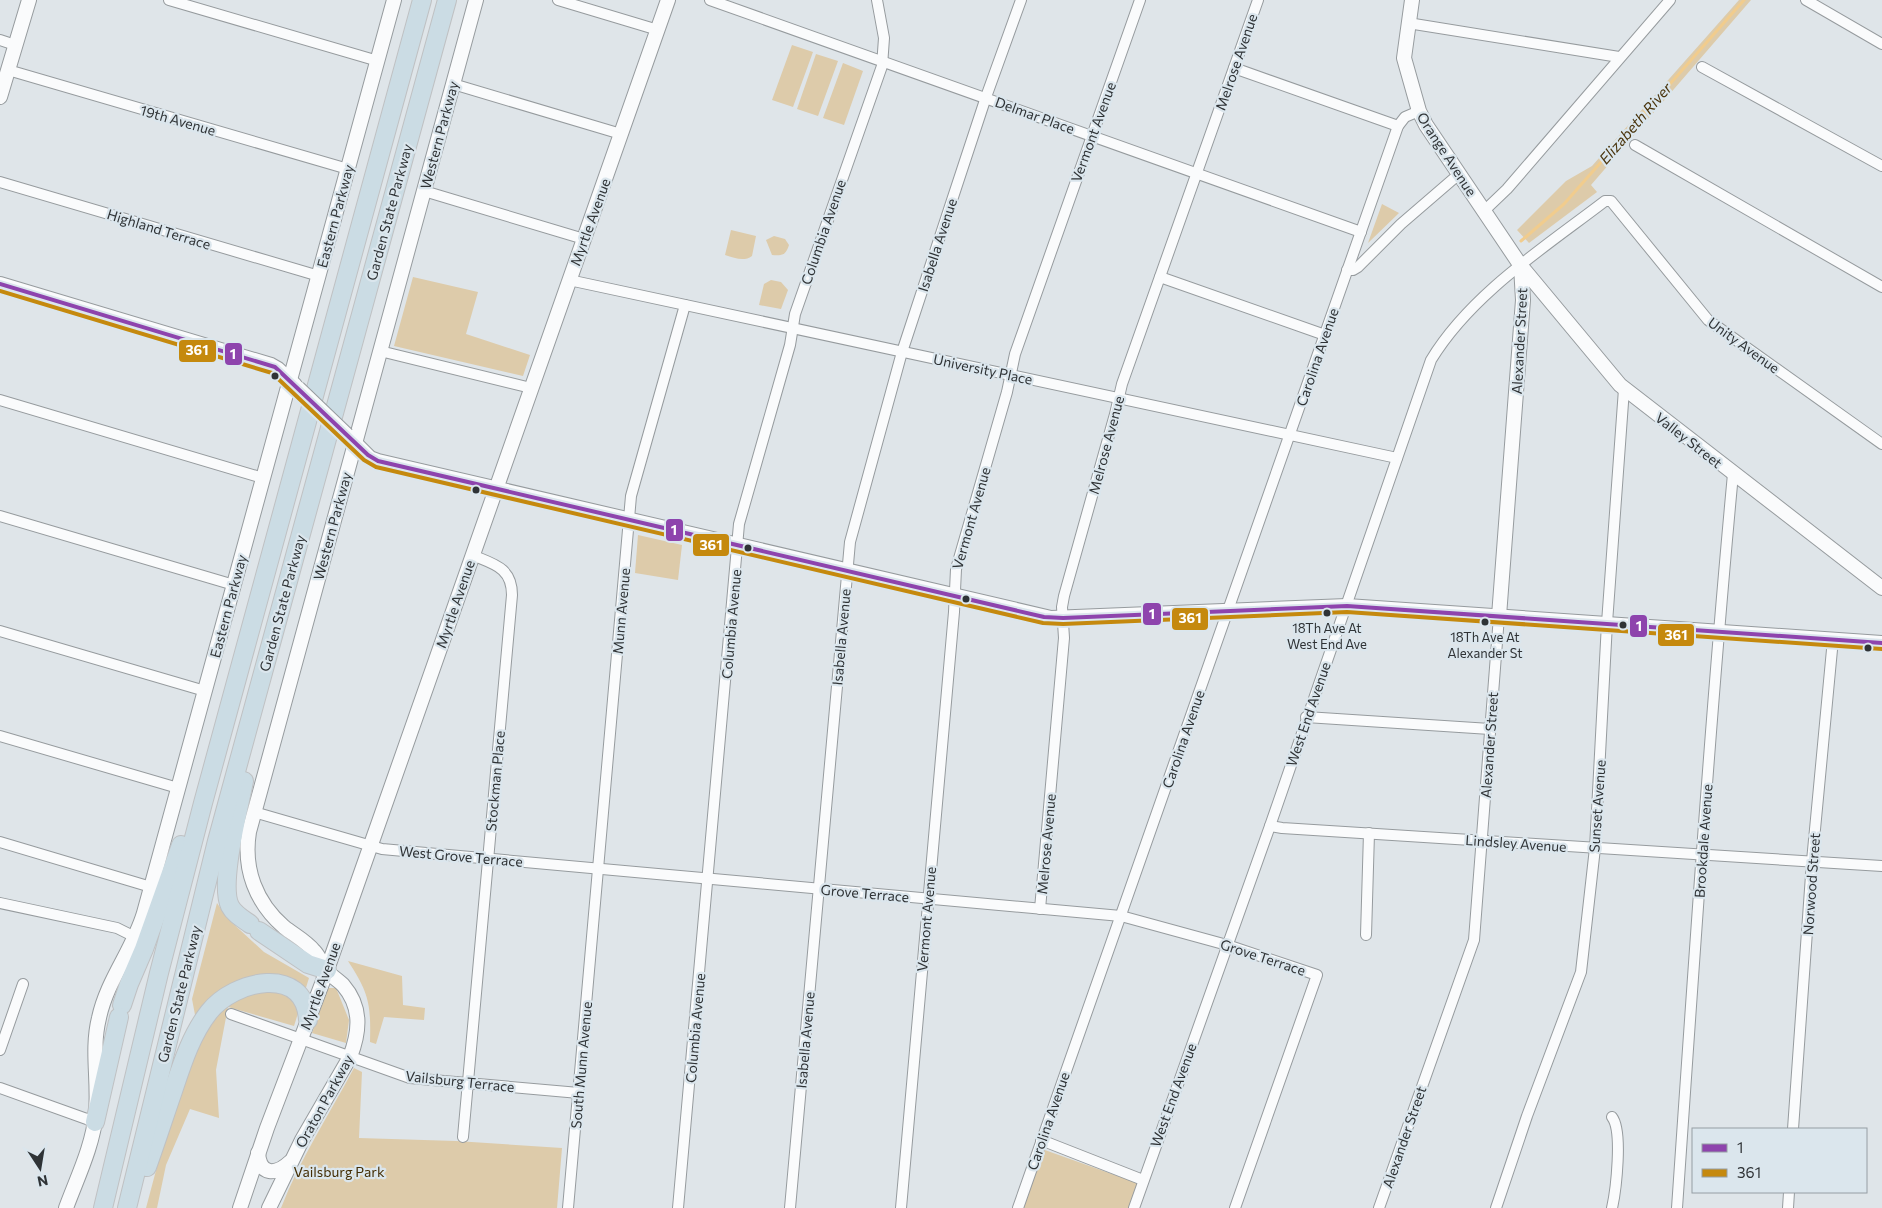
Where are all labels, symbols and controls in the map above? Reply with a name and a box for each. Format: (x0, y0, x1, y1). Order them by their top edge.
street label: Melrose Avenue (1212, 11, 1260, 113)
water label: Elizabeth River (1595, 78, 1676, 167)
street label: Western Parkway (416, 79, 462, 191)
street label: Vermont Avenue (1067, 80, 1119, 184)
street label: Delmar Place (993, 93, 1077, 137)
street label: 19th Avenue (138, 101, 218, 139)
street label: Orange Avenue (1414, 109, 1480, 199)
street label: Garden State Parkway (363, 142, 415, 282)
street label: Eastern Parkway (313, 163, 357, 269)
street label: Myrtle Avenue (566, 176, 614, 268)
street label: Columbia Avenue (797, 177, 849, 287)
street label: Isabella Avenue (914, 196, 960, 294)
street label: Highland Terrace (105, 205, 213, 253)
street label: Alexander Street (1508, 287, 1530, 395)
street label: Carolina Avenue (1292, 306, 1342, 408)
street label: Unity Avenue (1705, 313, 1783, 377)
line badge: 361 (178, 339, 217, 363)
text: 361 (185, 341, 209, 358)
line badge: 1 (224, 342, 243, 366)
text: 1 (230, 345, 236, 362)
street label: University Place (932, 350, 1034, 388)
unlabelled marker (270, 371, 280, 381)
street label: Melrose Avenue (1085, 394, 1127, 496)
street label: Valley Street (1652, 409, 1726, 471)
street label: Vermont Avenue (948, 465, 994, 571)
street label: Western Parkway (309, 470, 355, 582)
unlabelled marker (471, 485, 481, 495)
line badge: 1 (665, 518, 684, 542)
text: 1 (671, 521, 677, 538)
street label: Garden State Parkway (256, 533, 308, 673)
line badge: 361 (692, 533, 730, 557)
text: 361 (699, 536, 723, 553)
unlabelled marker (743, 543, 753, 553)
street label: Eastern Parkway (206, 553, 250, 659)
street label: Myrtle Avenue (432, 558, 478, 650)
street label: Munn Avenue (609, 567, 633, 655)
street label: Columbia Avenue (718, 568, 744, 680)
street label: Isabella Avenue (828, 588, 854, 686)
unlabelled marker (961, 594, 971, 604)
line badge: 1 (1142, 602, 1162, 626)
text: 1 (1149, 605, 1155, 622)
line badge: 361 (1171, 607, 1209, 631)
marker: 18Th Ave At West End Ave (1322, 608, 1332, 618)
text: 361 (1178, 609, 1202, 626)
line badge: 1 (1629, 614, 1648, 638)
marker: 18Th Ave At Alexander St (1480, 617, 1490, 627)
text: 1 (1636, 617, 1642, 634)
place label: 18Th Ave At West End Ave (1287, 620, 1367, 652)
unlabelled marker (1618, 620, 1628, 630)
line badge: 361 (1657, 623, 1695, 647)
text: 361 (1664, 626, 1688, 643)
place label: 18Th Ave At Alexander St (1447, 629, 1523, 661)
unlabelled marker (1863, 643, 1873, 653)
street label: West End Avenue (1282, 660, 1334, 768)
street label: Carolina Avenue (1158, 688, 1208, 790)
street label: Alexander Street (1477, 691, 1501, 799)
street label: Stockman Place (482, 730, 508, 832)
street label: Sunset Avenue (1585, 759, 1609, 853)
street label: Brookdale Avenue (1691, 783, 1715, 899)
street label: Melrose Avenue (1033, 793, 1059, 895)
street label: Lindsley Avenue (1465, 831, 1567, 855)
street label: Norwood Street (1799, 832, 1823, 936)
street label: West Grove Terrace (398, 842, 524, 870)
street label: Vermont Avenue (913, 866, 939, 972)
street label: Grove Terrace (820, 881, 910, 905)
street label: Garden State Parkway (154, 924, 204, 1064)
street label: Grove Terrace (1218, 935, 1308, 979)
street label: Myrtle Avenue (296, 940, 344, 1032)
street label: Columbia Avenue (682, 972, 708, 1084)
street label: Isabella Avenue (792, 991, 818, 1089)
street label: South Munn Avenue (567, 1001, 595, 1129)
street label: West End Avenue (1146, 1041, 1200, 1149)
street label: Oraton Parkway (291, 1052, 357, 1150)
street label: Vailsburg Terrace (405, 1067, 515, 1095)
street label: Carolina Avenue (1023, 1070, 1073, 1172)
street label: Alexander Street (1379, 1084, 1429, 1190)
legend (1692, 1128, 1867, 1193)
text: 1 (1737, 1138, 1743, 1156)
north arrow (15, 1143, 65, 1193)
park label: Vailsburg Park (294, 1163, 385, 1180)
text: 361 (1737, 1163, 1761, 1181)
text: N (36, 1172, 50, 1191)

